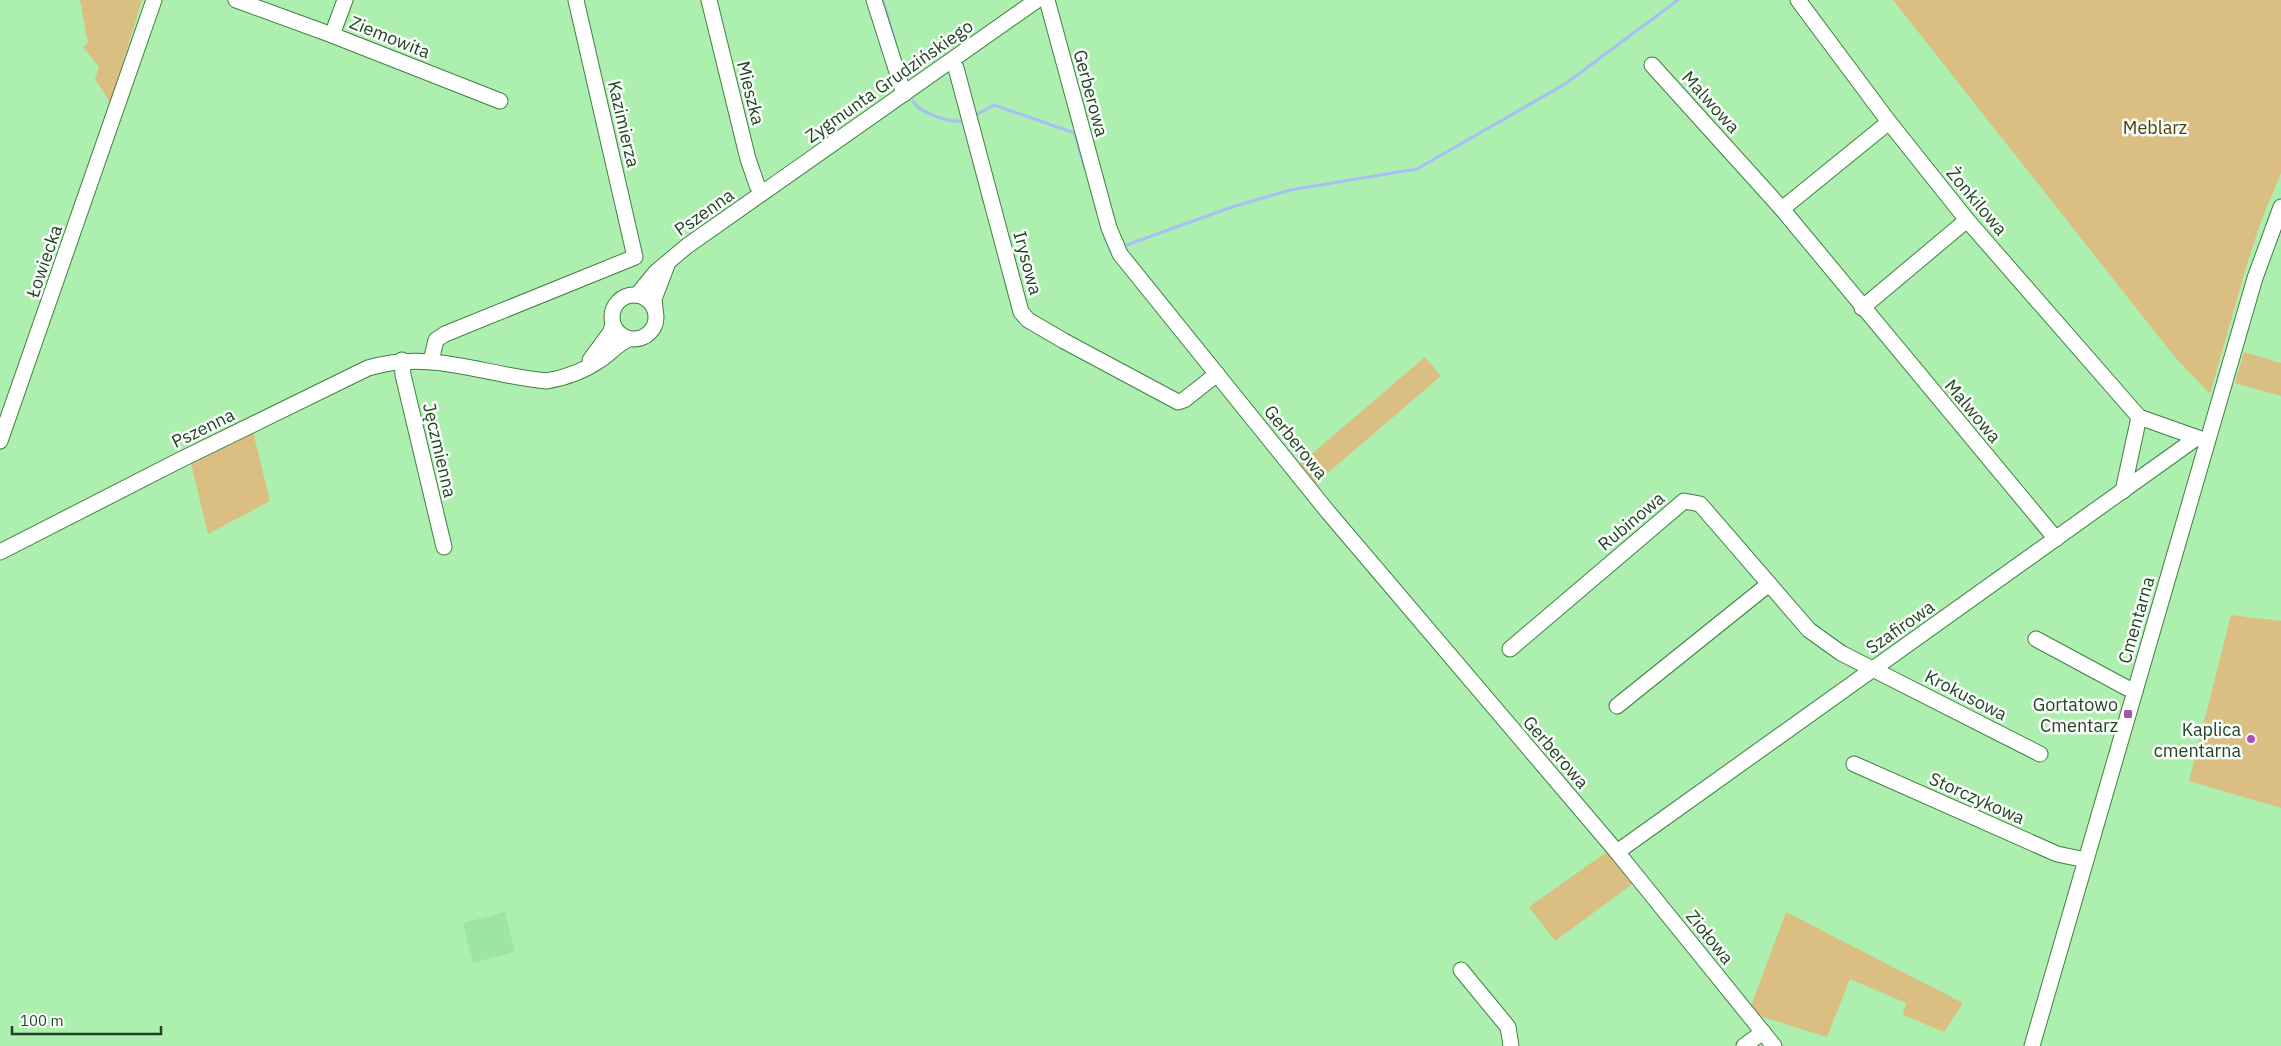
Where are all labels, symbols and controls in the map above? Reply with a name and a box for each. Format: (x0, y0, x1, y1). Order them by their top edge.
street label: Ziemowita (346, 10, 434, 64)
street label: Zygmunta Grudzińskiego (801, 14, 977, 148)
street label: Gerberowa (1068, 47, 1114, 139)
street label: Mieszka (732, 59, 770, 128)
street label: Malwowa (1677, 66, 1745, 138)
street label: Kazimierza (603, 78, 645, 170)
park label: Meblarz (2123, 116, 2187, 139)
street label: Żonkilowa (1942, 162, 2013, 240)
street label: Pszenna (670, 183, 739, 241)
street label: Łowiecka (21, 221, 67, 301)
street label: Irysowa (1008, 229, 1048, 298)
street label: Malwowa (1940, 374, 2006, 448)
street label: Jęczmienna (418, 400, 462, 500)
street label: Gerberowa (1259, 400, 1333, 484)
street label: Pszenna (168, 403, 239, 453)
street label: Rubinowa (1593, 486, 1669, 556)
street label: Cmentarna (2113, 574, 2159, 666)
street label: Szafirowa (1861, 595, 1939, 659)
street label: Krokusowa (1921, 664, 2011, 726)
place label: Gortatowo Cmentarz (2033, 693, 2118, 737)
marker: Gortatowo Cmentarz (2122, 708, 2134, 720)
street label: Gerberowa (1518, 711, 1594, 793)
place label: Kaplica cmentarna (2154, 718, 2241, 762)
marker: Kaplica cmentarna (2245, 733, 2257, 745)
street label: Storczykowa (1926, 767, 2029, 829)
street label: Ziołowa (1681, 905, 1739, 969)
scale bar (12, 1004, 161, 1036)
text: 100 m (20, 1011, 64, 1030)

